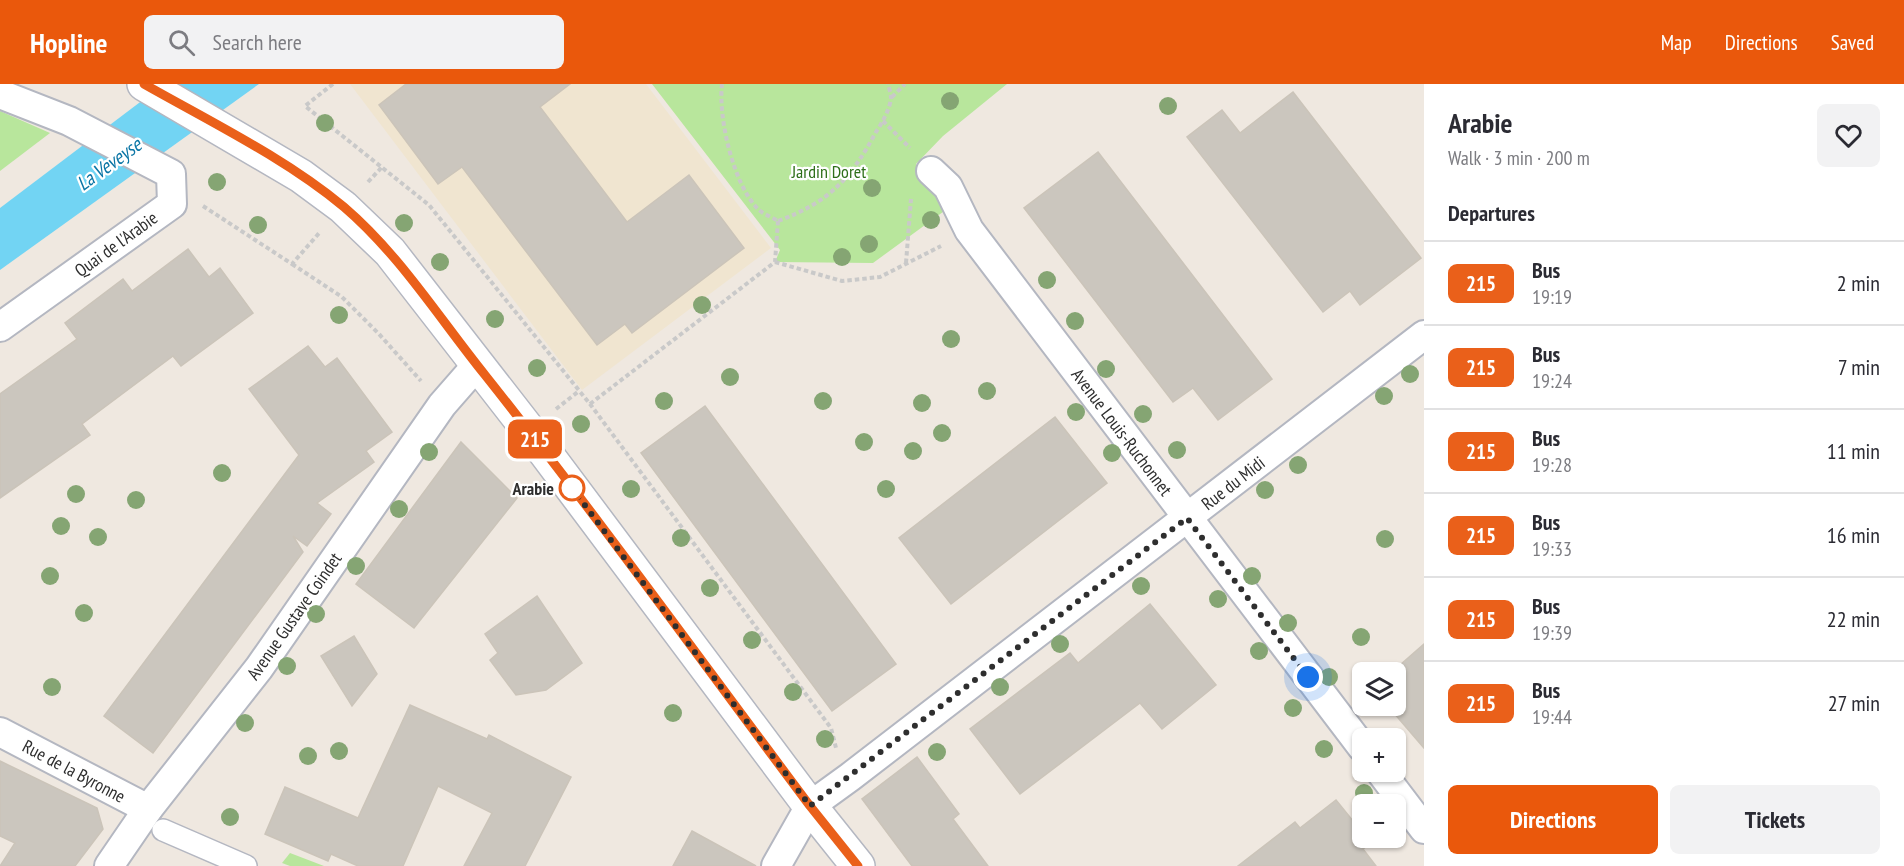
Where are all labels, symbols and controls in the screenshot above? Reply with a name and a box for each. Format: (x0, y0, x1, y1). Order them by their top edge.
search box (144, 15, 564, 69)
text: Hopline (30, 24, 108, 61)
icon: search (165, 26, 198, 59)
text: Search here (213, 28, 302, 56)
text: Map (1661, 29, 1692, 56)
text: Directions (1725, 29, 1798, 56)
text: Saved (1831, 29, 1874, 56)
text: Arabie (1448, 104, 1512, 141)
button: heart (1817, 104, 1880, 167)
water label: La Veveyse (71, 131, 148, 196)
text: Walk · 3 min · 200 m (1448, 145, 1590, 171)
park label: Jardin Doret (791, 160, 866, 183)
text: Departures (1448, 199, 1535, 227)
street label: Quai de l'Arabie (70, 206, 162, 282)
text: Bus (1532, 256, 1560, 284)
text: 2 min (1837, 269, 1880, 297)
text: 215 (1466, 270, 1496, 297)
text: 19:19 (1532, 284, 1572, 310)
text: Bus (1532, 340, 1560, 368)
text: 7 min (1838, 353, 1880, 381)
text: 215 (1466, 354, 1496, 381)
street label: Avenue Louis-Ruchonnet (1067, 364, 1177, 500)
text: 19:24 (1532, 368, 1572, 394)
line badge: 215 (500, 420, 570, 458)
text: Bus (1532, 424, 1560, 452)
text: 215 (520, 426, 550, 453)
text: 11 min (1827, 437, 1880, 465)
text: 215 (1466, 438, 1496, 465)
street label: Rue du Midi (1197, 451, 1269, 515)
text: 19:28 (1532, 452, 1572, 478)
marker: Arabie (559, 475, 585, 501)
place label: Arabie (512, 477, 554, 500)
text: Bus (1532, 508, 1560, 536)
text: 16 min (1827, 521, 1880, 549)
text: 215 (1466, 522, 1496, 549)
text: 19:33 (1532, 536, 1572, 562)
street label: Avenue Gustave Coindet (242, 548, 346, 684)
text: Bus (1532, 592, 1560, 620)
text: 22 min (1827, 605, 1880, 633)
text: 215 (1466, 606, 1496, 633)
text: 19:39 (1532, 620, 1572, 646)
your location (1293, 662, 1323, 692)
map controls (1352, 662, 1406, 848)
button: layers (1352, 662, 1406, 716)
text: Bus (1532, 676, 1560, 704)
text: 27 min (1828, 689, 1880, 717)
text: 215 (1466, 690, 1496, 717)
text: 19:44 (1532, 704, 1572, 730)
button: + (1352, 728, 1406, 782)
street label: Rue de la Byronne (19, 734, 129, 808)
button: Directions (1448, 785, 1658, 854)
button: Tickets (1670, 785, 1880, 854)
button: − (1352, 794, 1406, 848)

